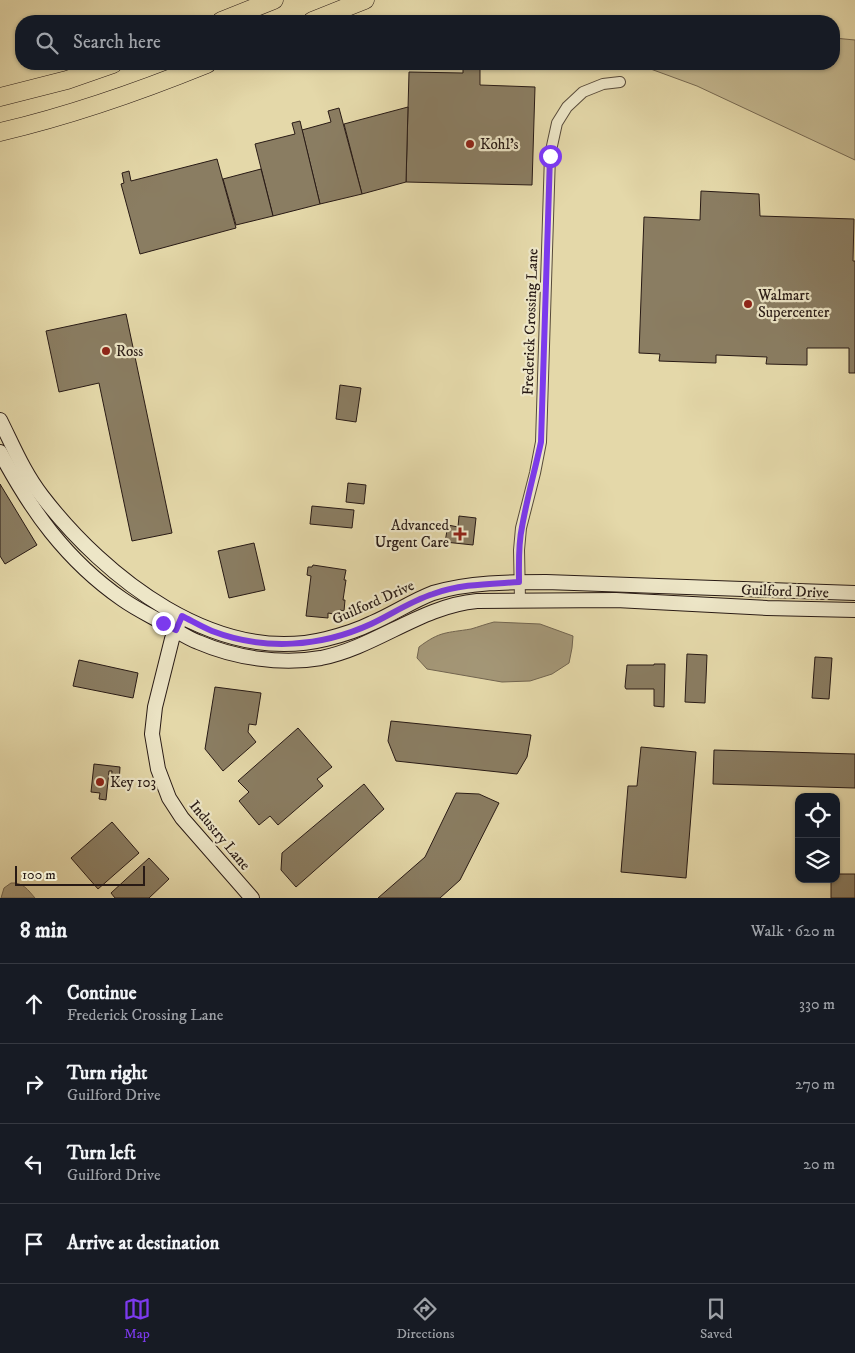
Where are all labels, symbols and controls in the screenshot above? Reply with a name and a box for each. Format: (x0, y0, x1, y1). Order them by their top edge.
search box (15, 15, 840, 70)
icon: search (33, 29, 61, 57)
text: Search here (73, 31, 161, 54)
place label: Kohl's (480, 135, 519, 154)
marker: Kohl's (464, 138, 476, 150)
route start (539, 145, 562, 168)
street label: Frederick Crossing Lane (518, 248, 543, 396)
place label: Walmart Supercenter (757, 286, 830, 322)
marker: Walmart Supercenter (742, 298, 754, 310)
place label: Ross (116, 342, 143, 361)
marker: Ross (100, 345, 112, 357)
place label: Advanced Urgent Care (375, 516, 450, 552)
marker: Advanced Urgent Care (453, 527, 467, 541)
street label: Guilford Drive (329, 576, 417, 629)
street label: Guilford Drive (741, 580, 829, 603)
route end (152, 612, 175, 635)
place label: Key 103 (110, 773, 156, 792)
marker: Key 103 (94, 776, 106, 788)
map controls (795, 793, 840, 883)
button: locate (795, 793, 840, 838)
street label: Industry Lane (185, 796, 254, 874)
button: layers (795, 838, 840, 883)
scale bar (15, 863, 145, 886)
text: 100 m (22, 866, 56, 884)
text: 8 min (20, 918, 67, 944)
text: Walk · 620 m (751, 921, 835, 941)
text: Continue (67, 982, 137, 1005)
icon: ahead (20, 990, 48, 1018)
text: 330 m (799, 994, 835, 1014)
text: Frederick Crossing Lane (67, 1005, 223, 1025)
text: Turn right (67, 1062, 147, 1085)
icon: right (20, 1070, 48, 1098)
text: 270 m (795, 1074, 835, 1094)
text: Guilford Drive (67, 1085, 161, 1105)
text: Turn left (67, 1142, 136, 1165)
icon: left (20, 1150, 48, 1178)
text: 20 m (803, 1154, 835, 1174)
text: Guilford Drive (67, 1165, 161, 1185)
icon: arrive (20, 1230, 48, 1258)
text: Arrive at destination (67, 1232, 219, 1255)
tab: Map (123, 1295, 151, 1343)
tab: Directions (396, 1295, 454, 1343)
tab: Saved (700, 1295, 732, 1343)

